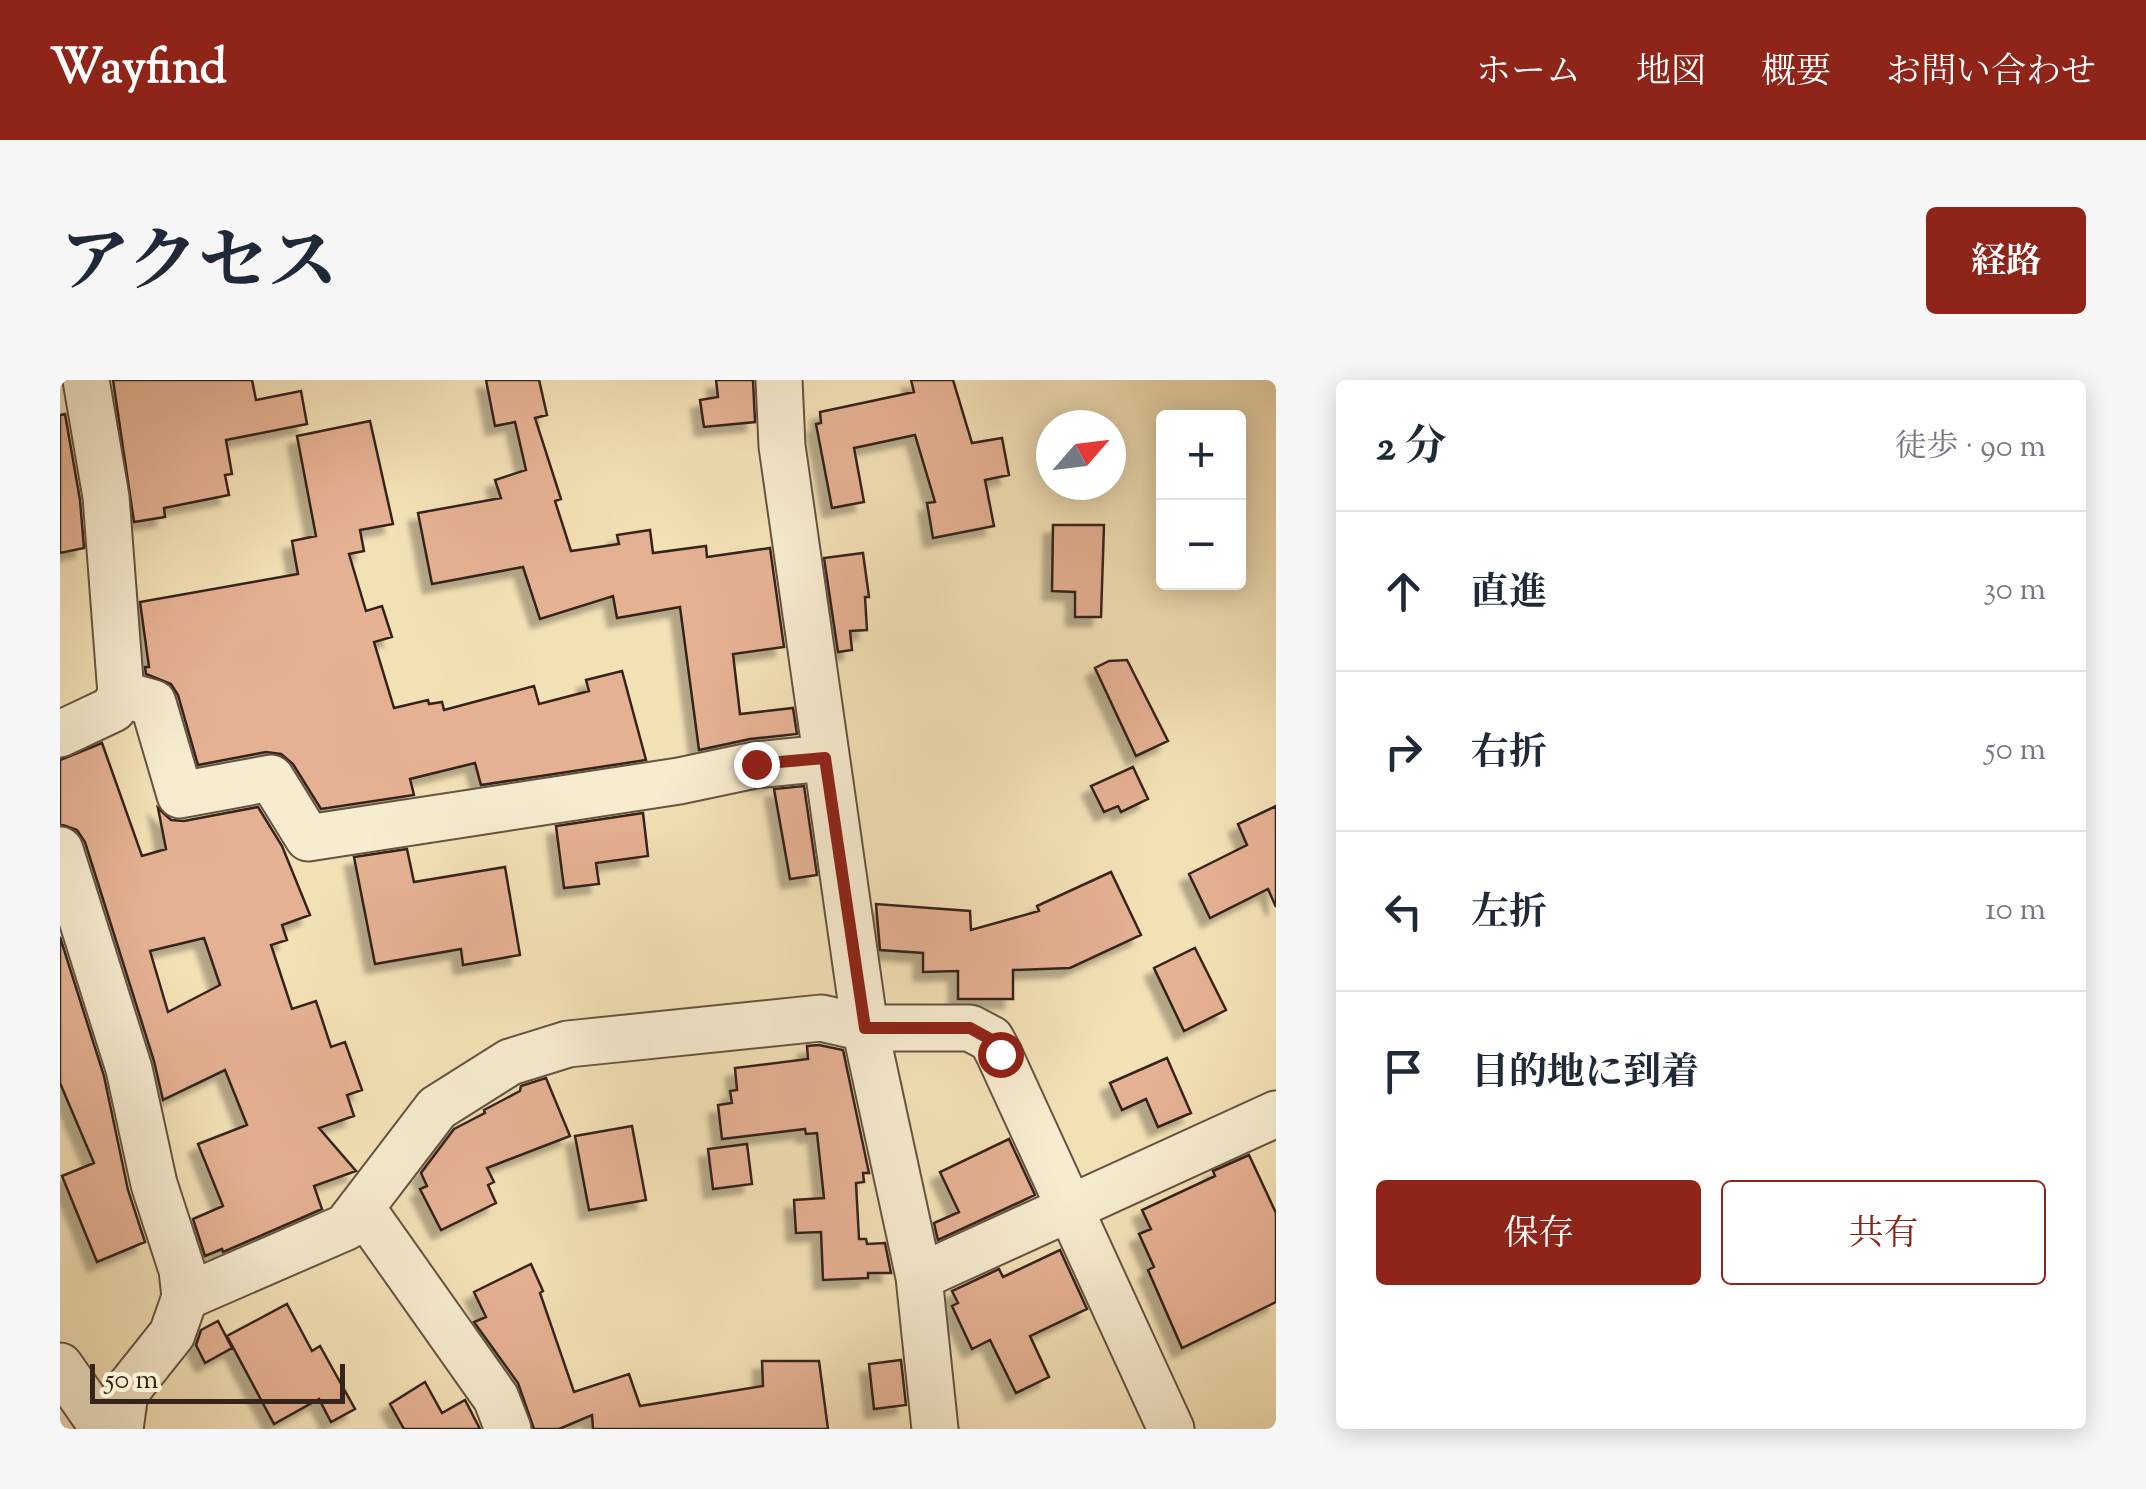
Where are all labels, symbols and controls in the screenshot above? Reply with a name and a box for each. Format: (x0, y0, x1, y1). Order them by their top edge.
text: Wayfind (50, 36, 227, 105)
text: ホーム (1476, 48, 1581, 99)
text: 地図 (1636, 48, 1706, 99)
text: 概要 (1761, 48, 1831, 99)
text: お問い合わせ (1886, 48, 2096, 99)
button: 経路 (1926, 207, 2086, 314)
text: アクセス (60, 217, 338, 317)
north arrow (1036, 410, 1126, 500)
map controls (1156, 410, 1246, 590)
button: + (1156, 410, 1246, 500)
text: 2 分 (1376, 419, 1447, 479)
text: 徒歩 · 90 m (1895, 425, 2046, 471)
button: − (1156, 500, 1246, 590)
icon: ahead (1376, 564, 1431, 619)
text: 直進 (1471, 568, 1547, 622)
text: 30 m (1983, 568, 2046, 614)
icon: right (1376, 724, 1431, 779)
text: 右折 (1471, 728, 1547, 782)
text: 50 m (1985, 728, 2046, 774)
route end (734, 742, 780, 788)
icon: left (1376, 884, 1431, 939)
text: 左折 (1471, 888, 1547, 942)
text: 10 m (1985, 888, 2046, 934)
route start (978, 1032, 1024, 1078)
icon: arrive (1376, 1044, 1431, 1099)
text: 目的地に到着 (1471, 1048, 1699, 1102)
button: 保存 (1376, 1180, 1701, 1285)
button: 共有 (1721, 1180, 2046, 1285)
scale bar (90, 1359, 345, 1404)
text: 50 m (105, 1361, 159, 1401)

